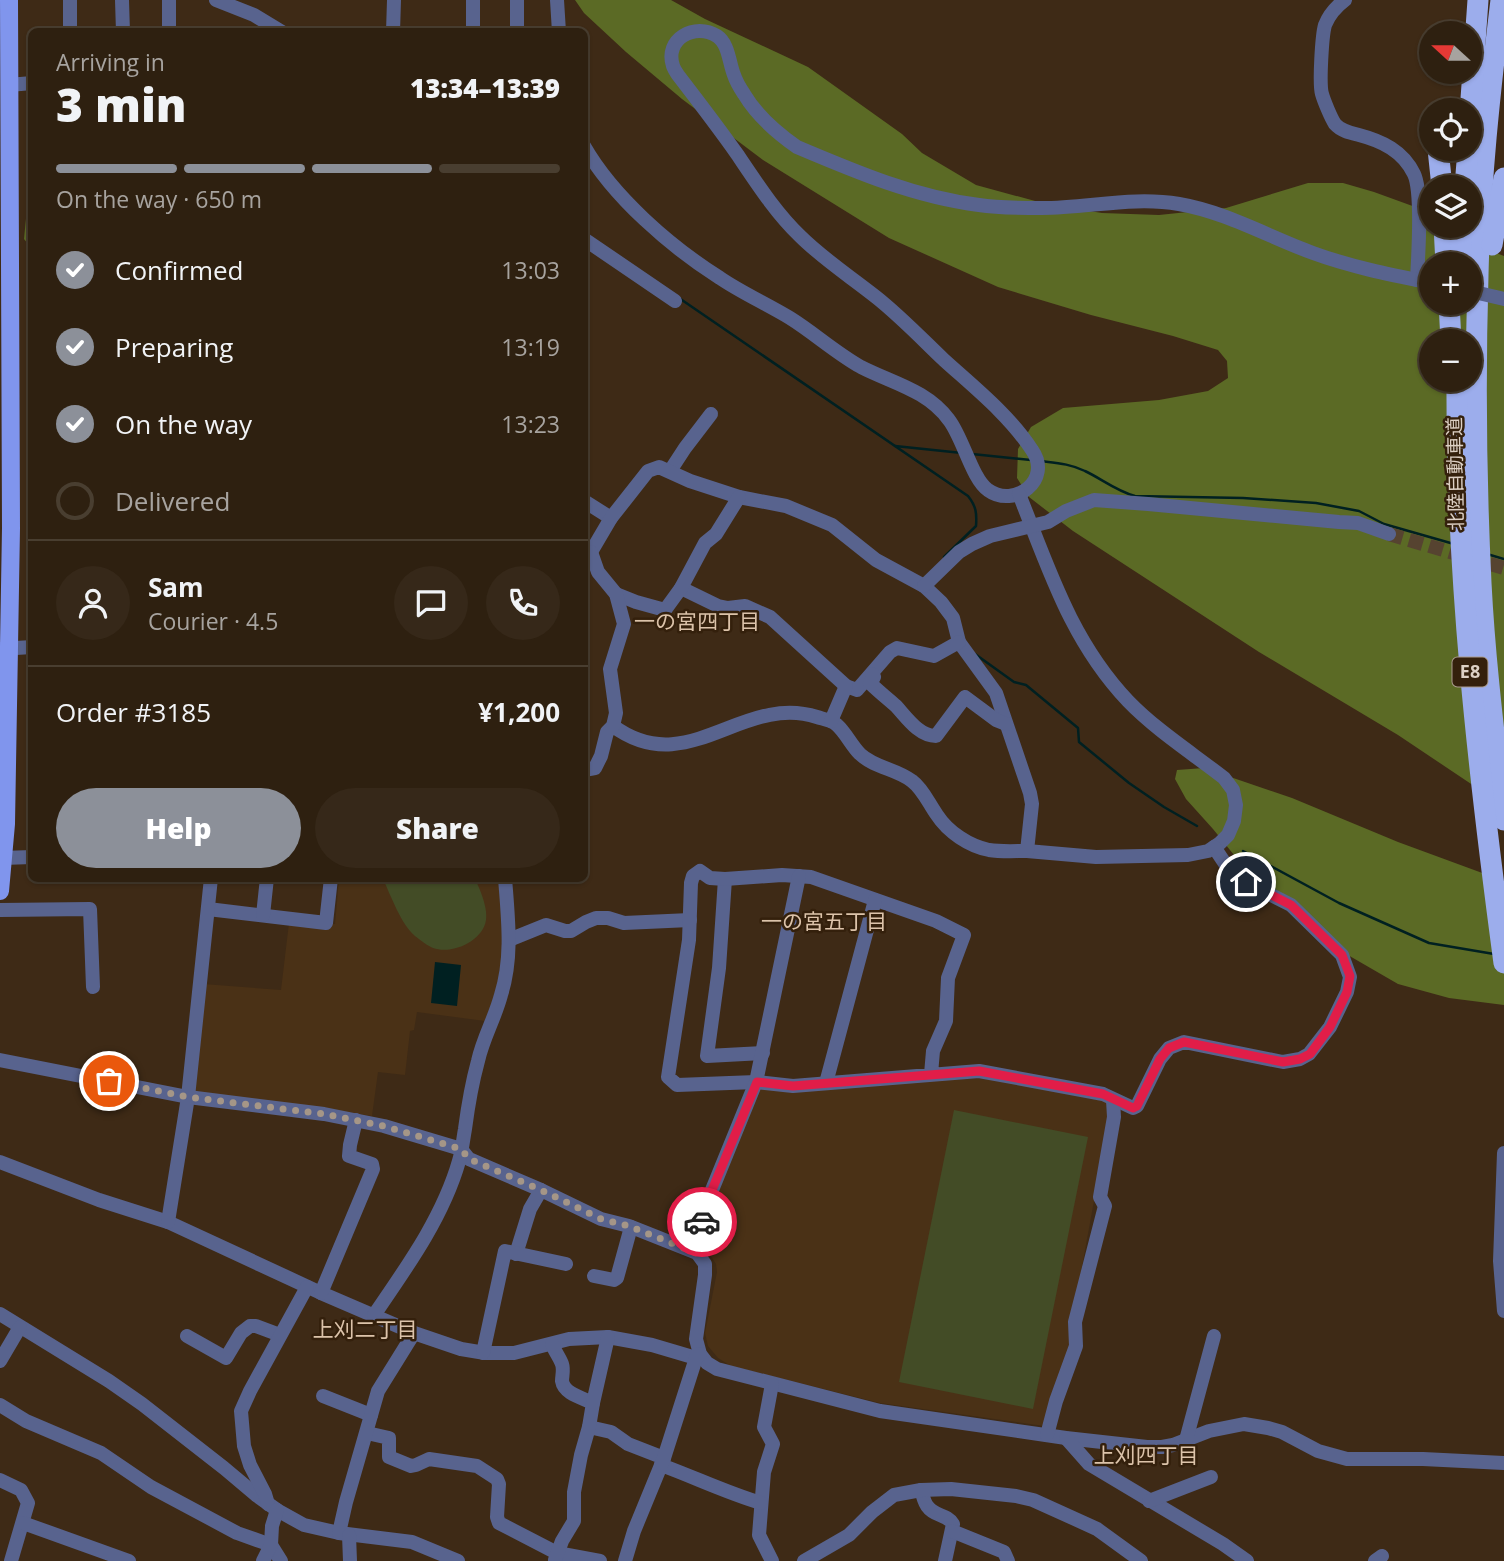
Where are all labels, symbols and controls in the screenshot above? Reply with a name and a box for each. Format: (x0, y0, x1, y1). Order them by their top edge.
north arrow (1419, 21, 1482, 84)
map controls (1419, 21, 1482, 392)
text: Arriving in (56, 46, 165, 78)
text: 13:34–13:39 (410, 70, 560, 106)
text: 3 min (56, 73, 187, 135)
button: locate (1419, 98, 1482, 161)
button: layers (1419, 175, 1482, 238)
text: On the way · 650 m (56, 183, 262, 215)
icon: check (56, 251, 94, 289)
text: Confirmed (115, 252, 243, 288)
button: + (1419, 252, 1482, 315)
text: 13:03 (501, 254, 560, 286)
icon: check (56, 328, 94, 366)
text: Preparing (115, 329, 233, 365)
button: − (1419, 329, 1482, 392)
text: 13:19 (501, 331, 560, 363)
icon: check (56, 405, 94, 443)
text: On the way (115, 406, 252, 442)
text: 13:23 (501, 408, 560, 440)
street label: 北陸自動車道 (1441, 417, 1469, 531)
text: Delivered (115, 483, 230, 519)
button: person (56, 566, 130, 640)
button: chat (394, 566, 468, 640)
button: phone (486, 566, 560, 640)
text: Sam (148, 569, 204, 605)
text: Courier · 4.5 (148, 605, 278, 637)
district label: 一の宮四丁目 (634, 607, 760, 635)
road number: E8 (1452, 658, 1488, 686)
text: Order #3185 (56, 694, 211, 730)
text: ¥1,200 (478, 694, 560, 730)
button: Help (56, 788, 301, 868)
button: Share (315, 788, 560, 868)
pin (1216, 852, 1276, 912)
icon: home (1227, 863, 1265, 901)
district label: 一の宮五丁目 (761, 907, 887, 935)
pin (79, 1051, 139, 1111)
icon: bag (90, 1062, 128, 1100)
courier (667, 1187, 737, 1257)
icon: car (683, 1203, 721, 1241)
district label: 上刈二丁目 (313, 1315, 418, 1343)
district label: 上刈四丁目 (1094, 1441, 1199, 1469)

